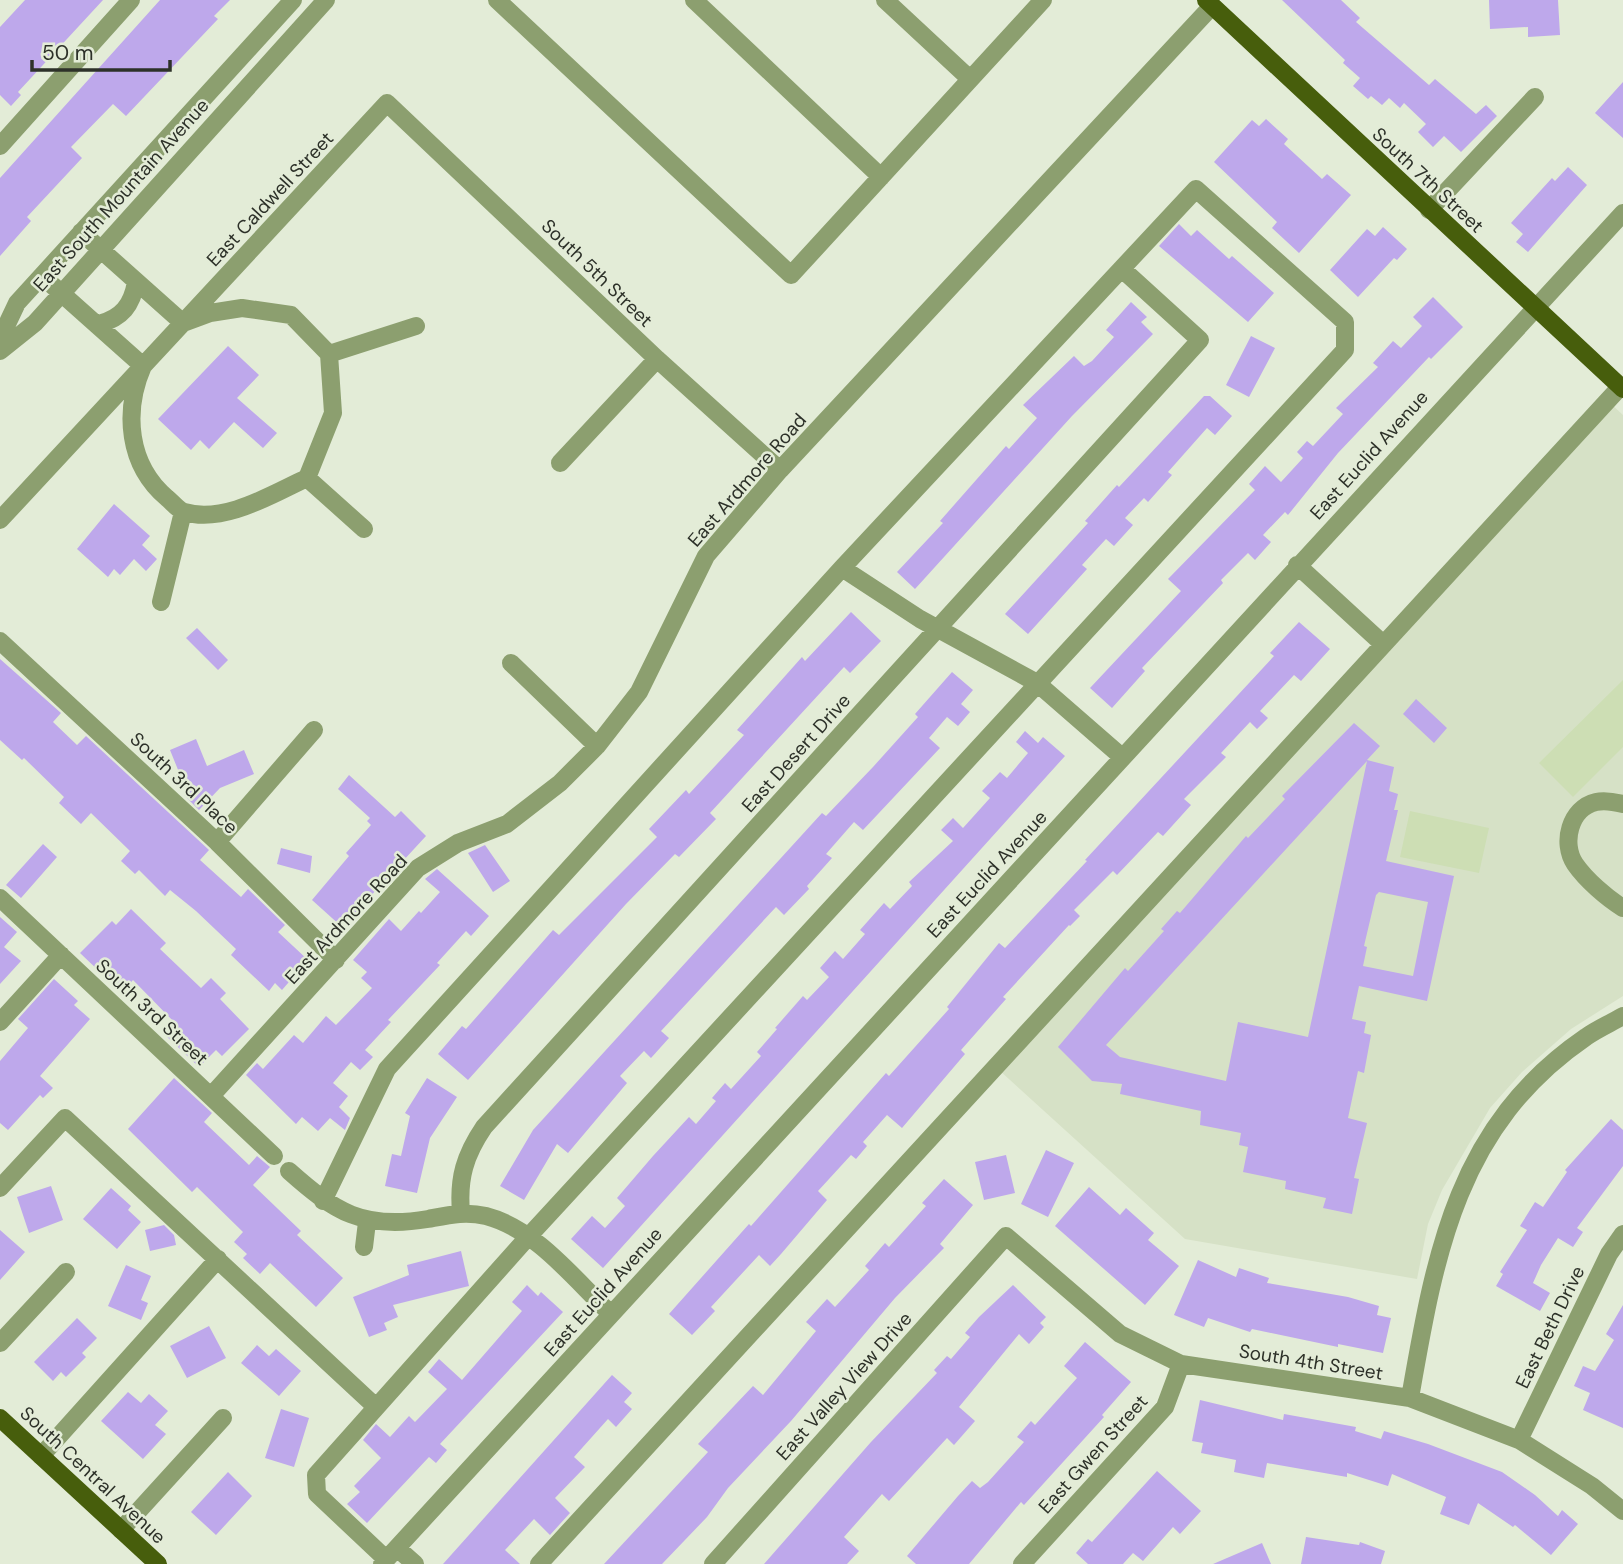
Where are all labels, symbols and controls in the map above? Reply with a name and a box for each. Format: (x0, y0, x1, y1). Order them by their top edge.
scale bar (32, 28, 170, 72)
text: 50 m (42, 39, 93, 67)
street label: East South Mountain Avenue (28, 93, 214, 297)
street label: South 7th Street (1367, 122, 1489, 238)
street label: East Caldwell Street (201, 126, 339, 272)
street label: South 5th Street (536, 213, 658, 333)
street label: East Euclid Avenue (1304, 385, 1434, 525)
street label: East Ardmore Road (682, 408, 812, 552)
street label: East Desert Drive (736, 688, 856, 818)
street label: South 3rd Place (125, 727, 243, 839)
street label: East Euclid Avenue (921, 805, 1053, 943)
street label: East Ardmore Road (279, 849, 413, 989)
street label: South 3rd Street (90, 953, 214, 1071)
street label: East Euclid Avenue (538, 1222, 668, 1362)
street label: East Beth Drive (1510, 1262, 1590, 1392)
street label: East Valley View Drive (771, 1307, 917, 1465)
street label: South 4th Street (1237, 1338, 1385, 1386)
street label: East Gwen Street (1033, 1389, 1153, 1519)
street label: South Central Avenue (15, 1401, 171, 1549)

